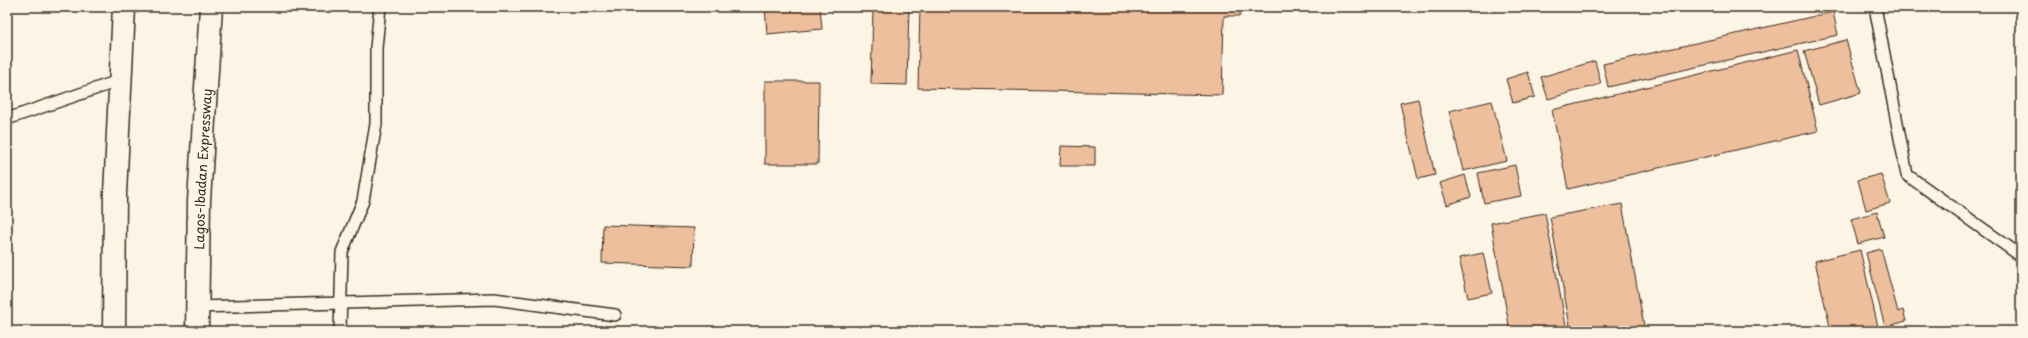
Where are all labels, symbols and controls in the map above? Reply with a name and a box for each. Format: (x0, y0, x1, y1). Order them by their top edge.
street label: Lagos-Ibadan Expressway (189, 88, 215, 250)

